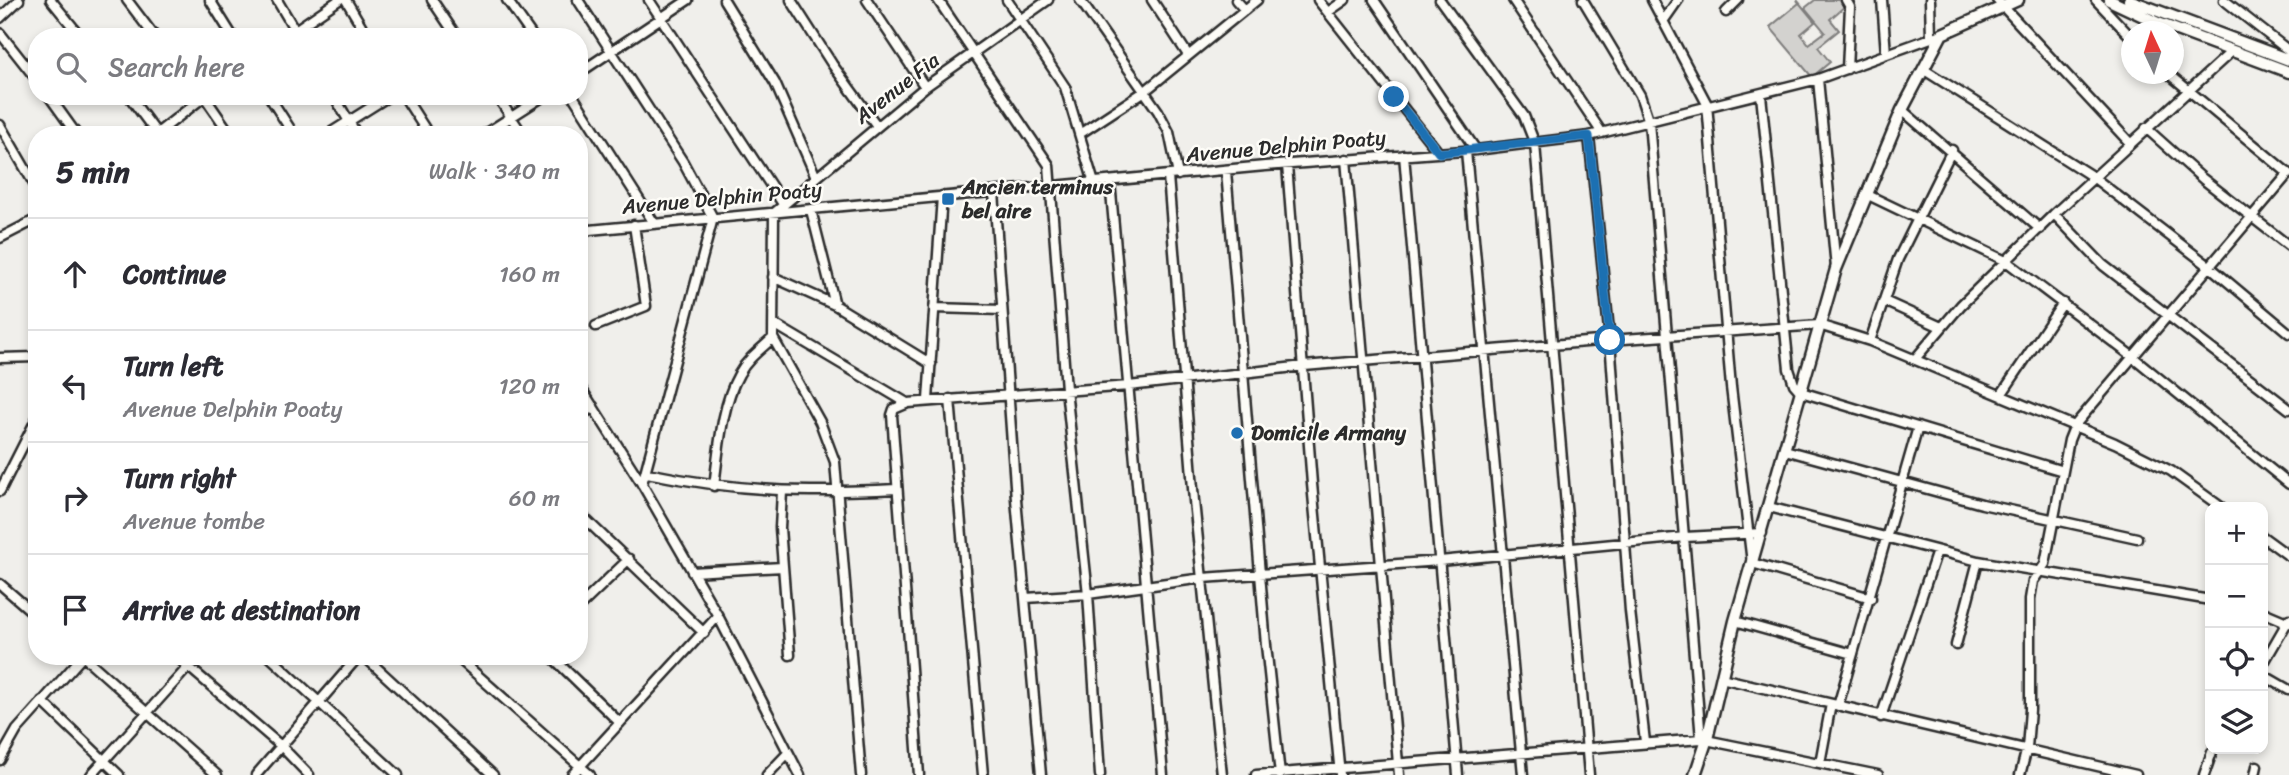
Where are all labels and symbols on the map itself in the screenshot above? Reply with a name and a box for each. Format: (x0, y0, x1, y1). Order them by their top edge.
north arrow (2121, 21, 2184, 84)
street label: Avenue Fia (845, 42, 949, 134)
route end (1378, 81, 1409, 112)
street label: Avenue Delphin Poaty (1184, 118, 1388, 174)
place label: Ancien terminus bel aire (961, 168, 1113, 230)
street label: Avenue Delphin Poaty (620, 170, 824, 226)
marker: Ancien terminus bel aire (940, 191, 956, 207)
route start (1594, 324, 1625, 355)
place label: Domicile Armany (1251, 414, 1407, 452)
marker: Domicile Armany (1229, 425, 1245, 441)

